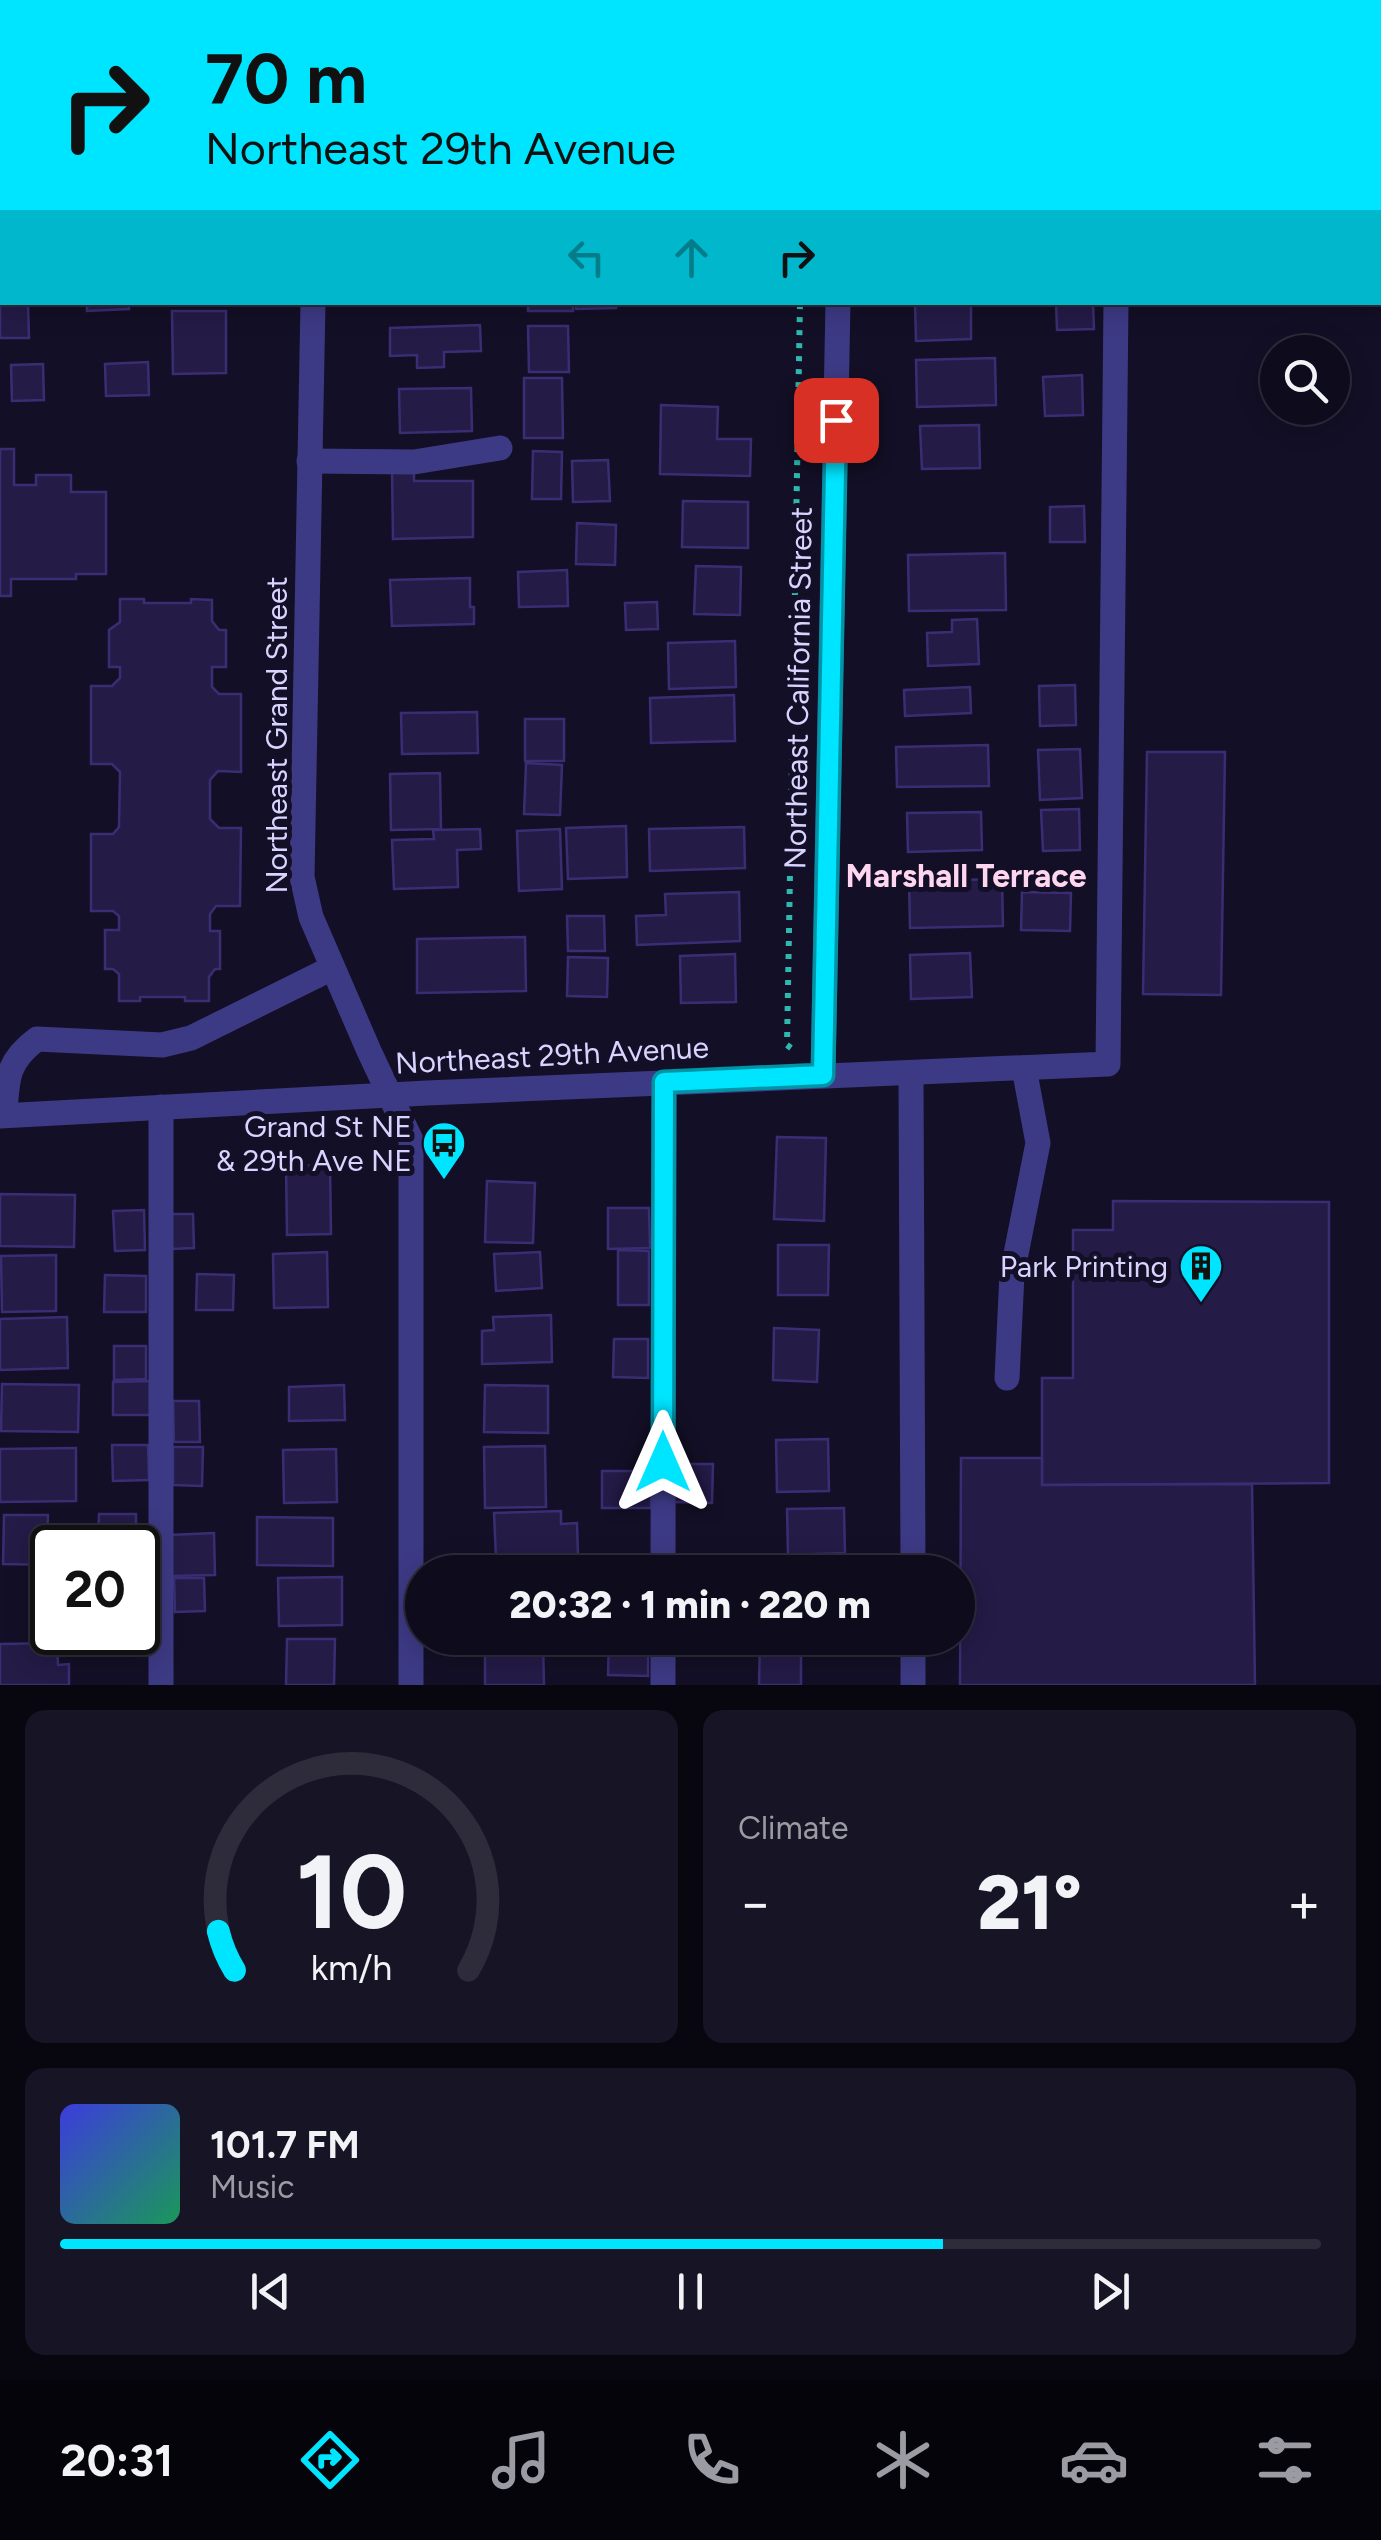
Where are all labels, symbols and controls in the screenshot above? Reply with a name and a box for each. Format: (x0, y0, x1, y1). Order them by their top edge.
text: 70 m (205, 36, 367, 121)
icon: right (40, 40, 170, 170)
text: Northeast 29th Avenue (205, 121, 676, 175)
icon: left (559, 230, 614, 285)
icon: ahead (664, 230, 719, 285)
icon: right (769, 230, 824, 285)
map controls (1260, 335, 1350, 425)
button: search (1260, 335, 1350, 425)
pin (794, 378, 879, 463)
icon: arrive (809, 393, 864, 448)
street label: Northeast California Street (776, 506, 820, 870)
street label: Northeast Grand Street (258, 576, 295, 894)
district label: Marshall Terrace (846, 857, 1087, 895)
street label: Northeast 29th Avenue (394, 1028, 710, 1082)
place label: Grand St NE & 29th Ave NE (216, 1108, 412, 1179)
bus stop icon: Grand St NE & 29th Ave NE (421, 1120, 467, 1181)
building icon: Park Printing (1178, 1243, 1224, 1304)
place label: Park Printing (1000, 1248, 1168, 1285)
position arrow (611, 1410, 715, 1514)
speed limit sign: 20 (30, 1525, 160, 1655)
text: 20:32 · 1 min · 220 m (509, 1582, 871, 1628)
text: Climate (738, 1809, 849, 1847)
text: 10 (296, 1829, 407, 1954)
text: 21° (977, 1858, 1082, 1948)
text: − (738, 1870, 772, 1936)
text: + (1287, 1870, 1321, 1936)
text: km/h (311, 1946, 392, 1989)
text: 101.7 FM (210, 2122, 360, 2168)
text: Music (210, 2168, 295, 2206)
icon: previous (243, 2264, 298, 2319)
icon: pause (663, 2264, 718, 2319)
icon: next (1083, 2264, 1138, 2319)
icon: directions (295, 2425, 365, 2495)
icon: music (486, 2425, 556, 2495)
icon: phone (677, 2425, 747, 2495)
icon: climate (868, 2425, 938, 2495)
icon: car (1059, 2425, 1129, 2495)
icon: filters (1250, 2425, 1320, 2495)
text: 20:31 (61, 2433, 173, 2487)

